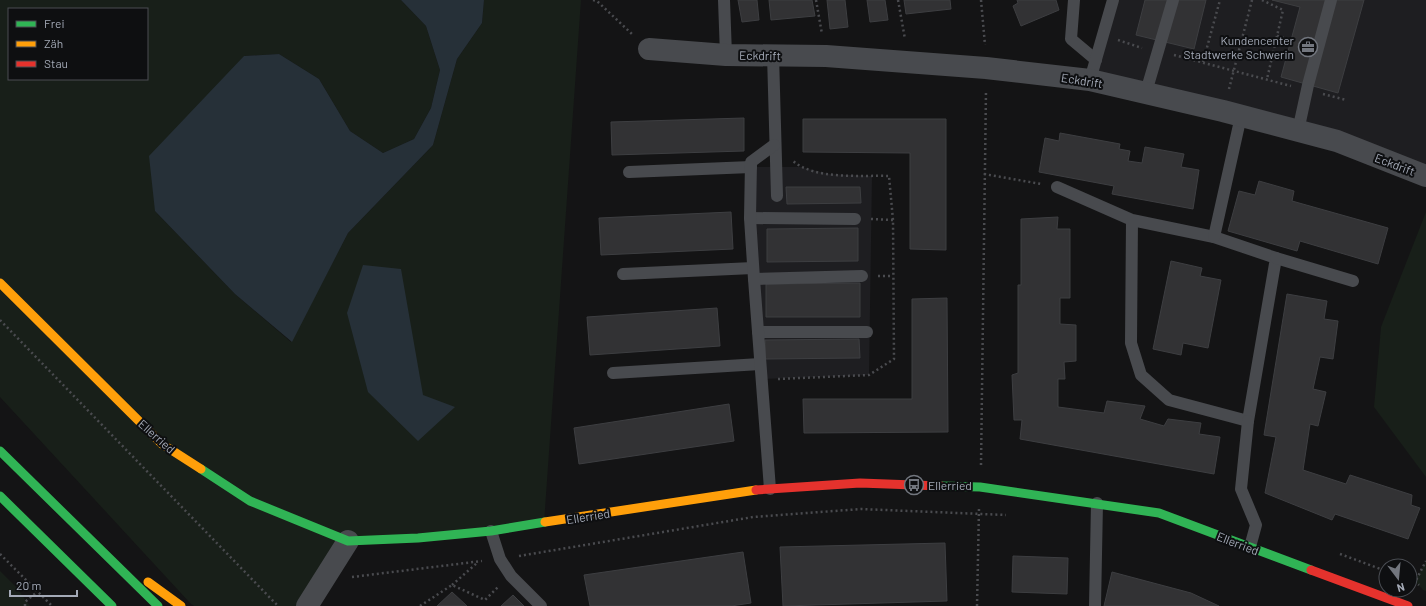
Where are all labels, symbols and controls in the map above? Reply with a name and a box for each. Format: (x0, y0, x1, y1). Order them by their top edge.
legend (8, 8, 148, 80)
text: Frei (44, 16, 64, 30)
place label: Kundencenter Stadtwerke Schwerin (1183, 33, 1295, 61)
text: Zäh (44, 36, 63, 50)
office icon: Kundencenter Stadtwerke Schwerin (1297, 36, 1319, 58)
street label: Eckdrift (739, 48, 781, 62)
text: Stau (44, 56, 68, 70)
street label: Eckdrift (1060, 70, 1104, 90)
street label: Eckdrift (1373, 150, 1417, 178)
street label: Ellerried (136, 416, 178, 456)
bus stop icon: Ellerried (903, 474, 925, 496)
place label: Ellerried (928, 478, 972, 492)
street label: Ellerried (565, 506, 611, 526)
street label: Ellerried (1215, 529, 1261, 557)
north arrow (1378, 558, 1418, 598)
scale bar (10, 572, 77, 598)
text: 20 m (16, 578, 42, 592)
text: N (1396, 581, 1406, 595)

